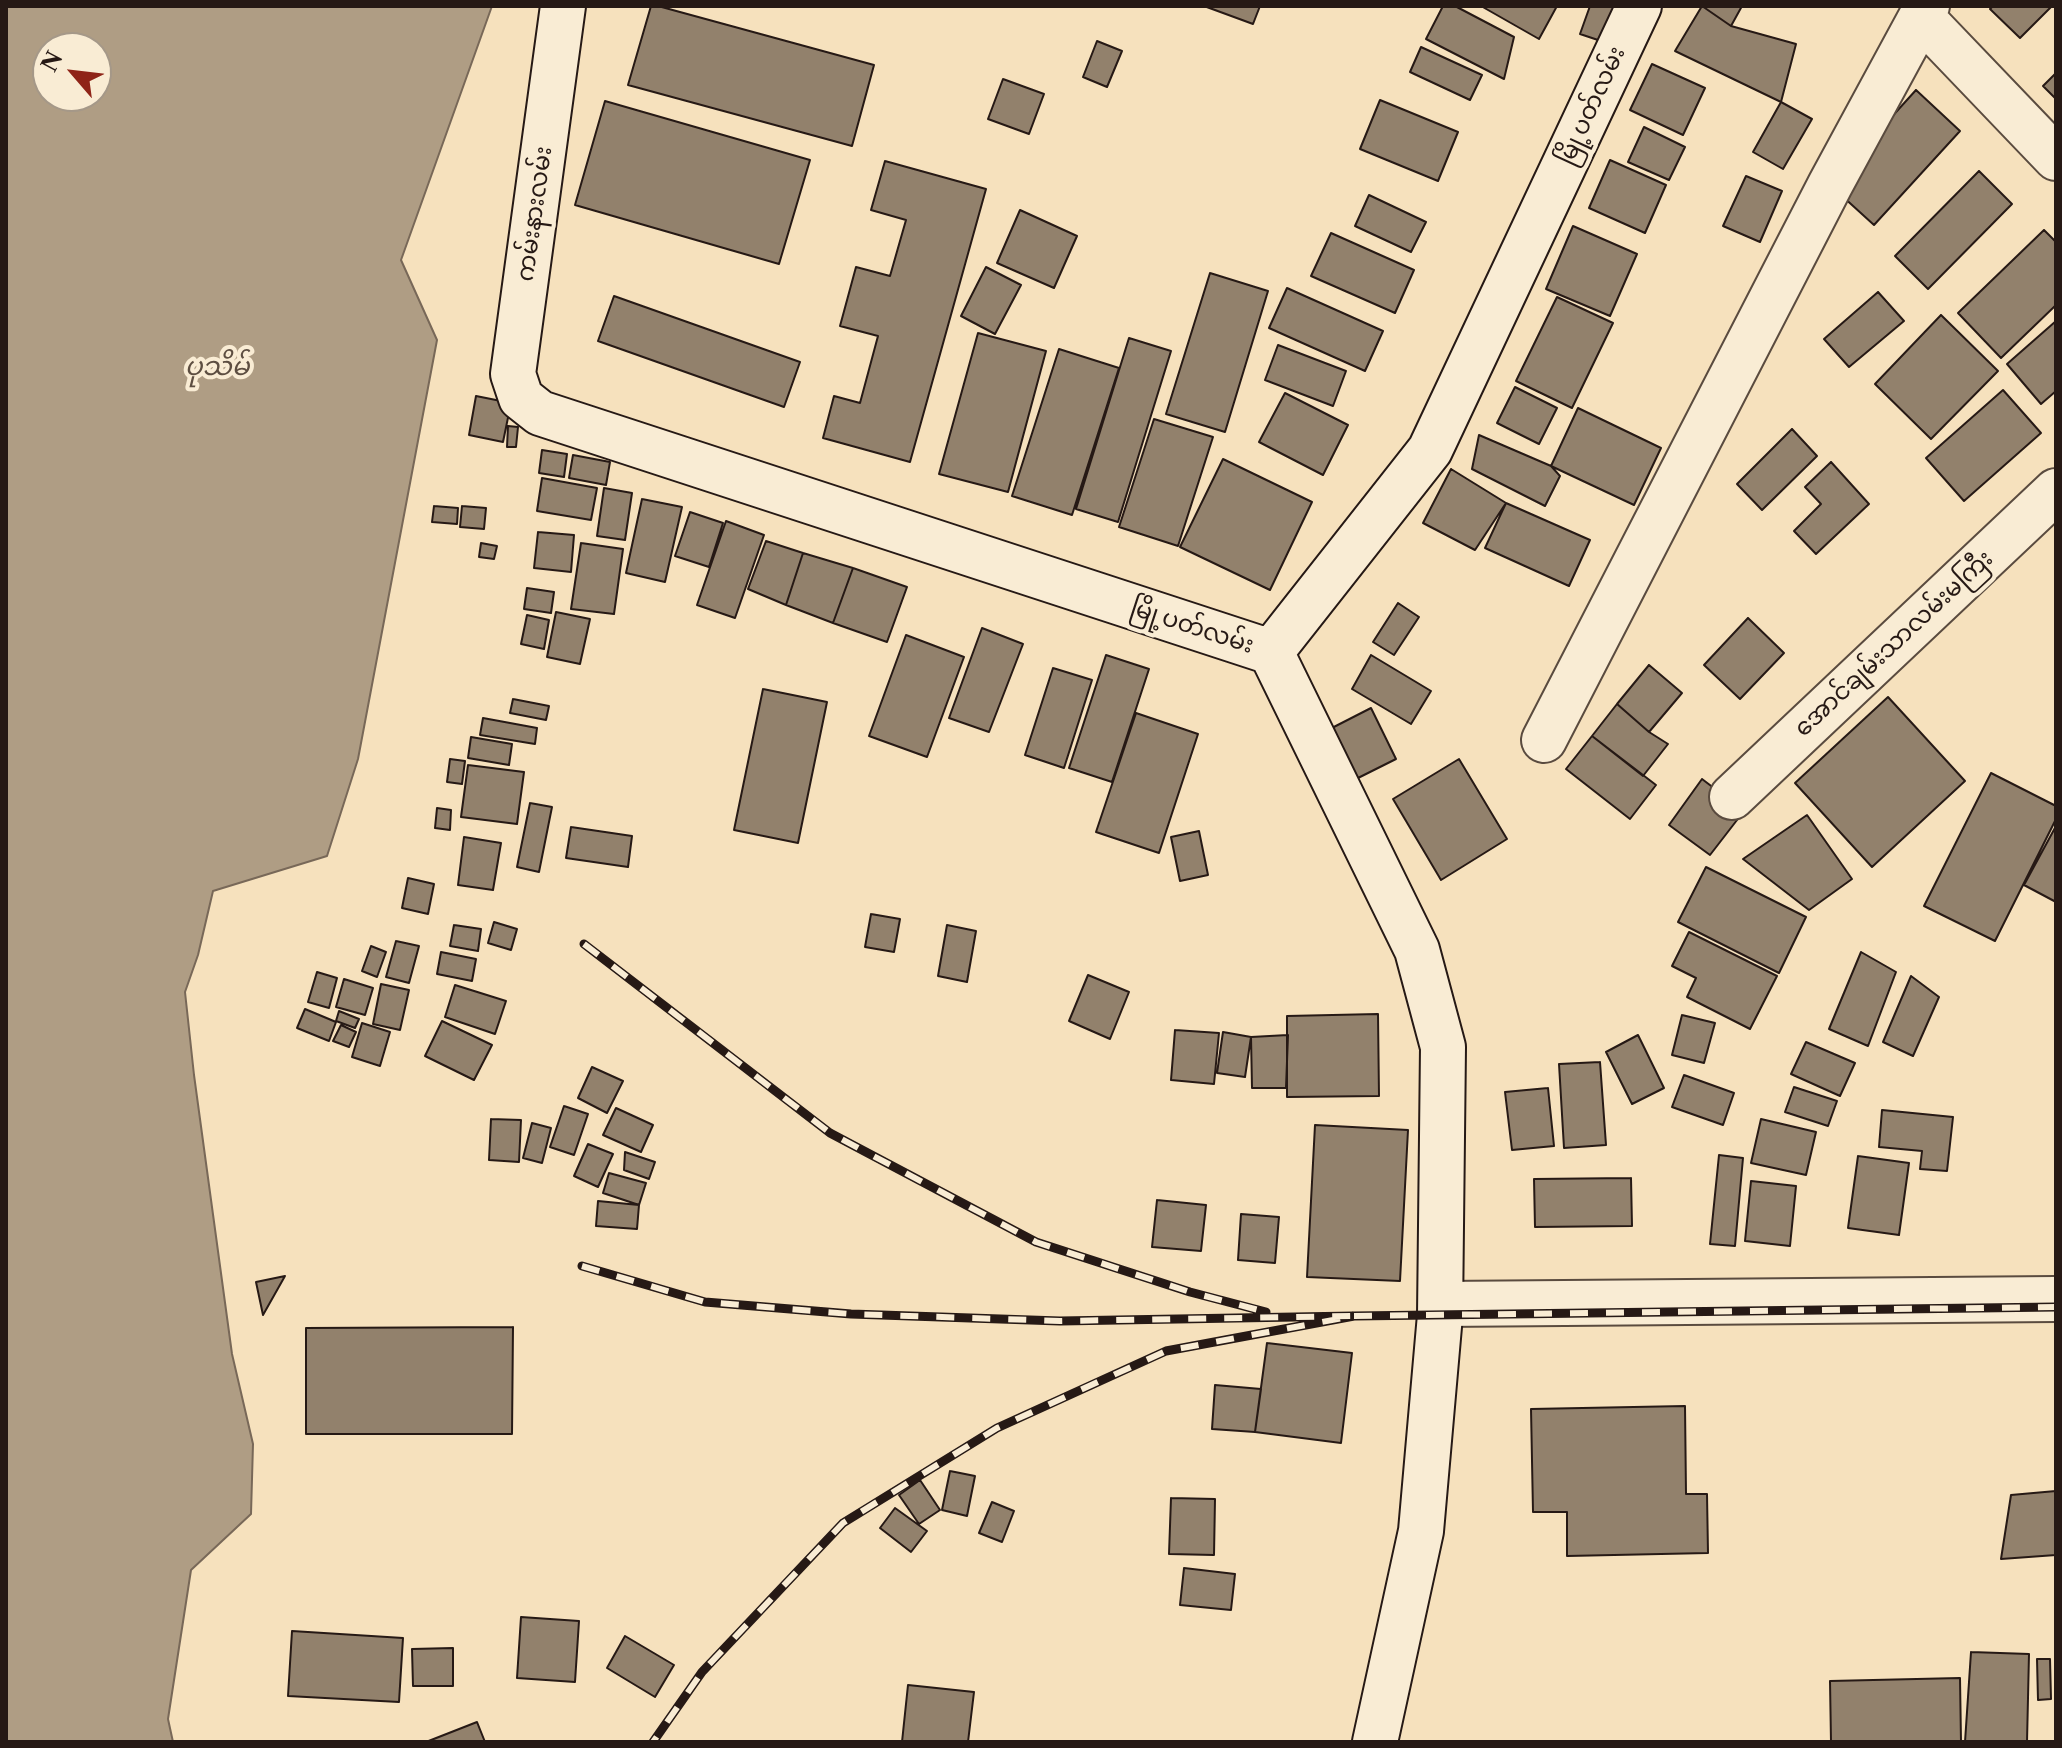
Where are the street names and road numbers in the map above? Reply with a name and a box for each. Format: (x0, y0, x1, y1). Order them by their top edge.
street label: မြို့ပတ်လမ်း (1552, 42, 1632, 170)
street label: ကမ်းနားလမ်း (511, 145, 559, 283)
street label: အောင်ချမ်းသာလမ်းမကြီး (1789, 545, 1999, 743)
street label: မြို့ပတ်လမ်း (1127, 594, 1257, 660)

